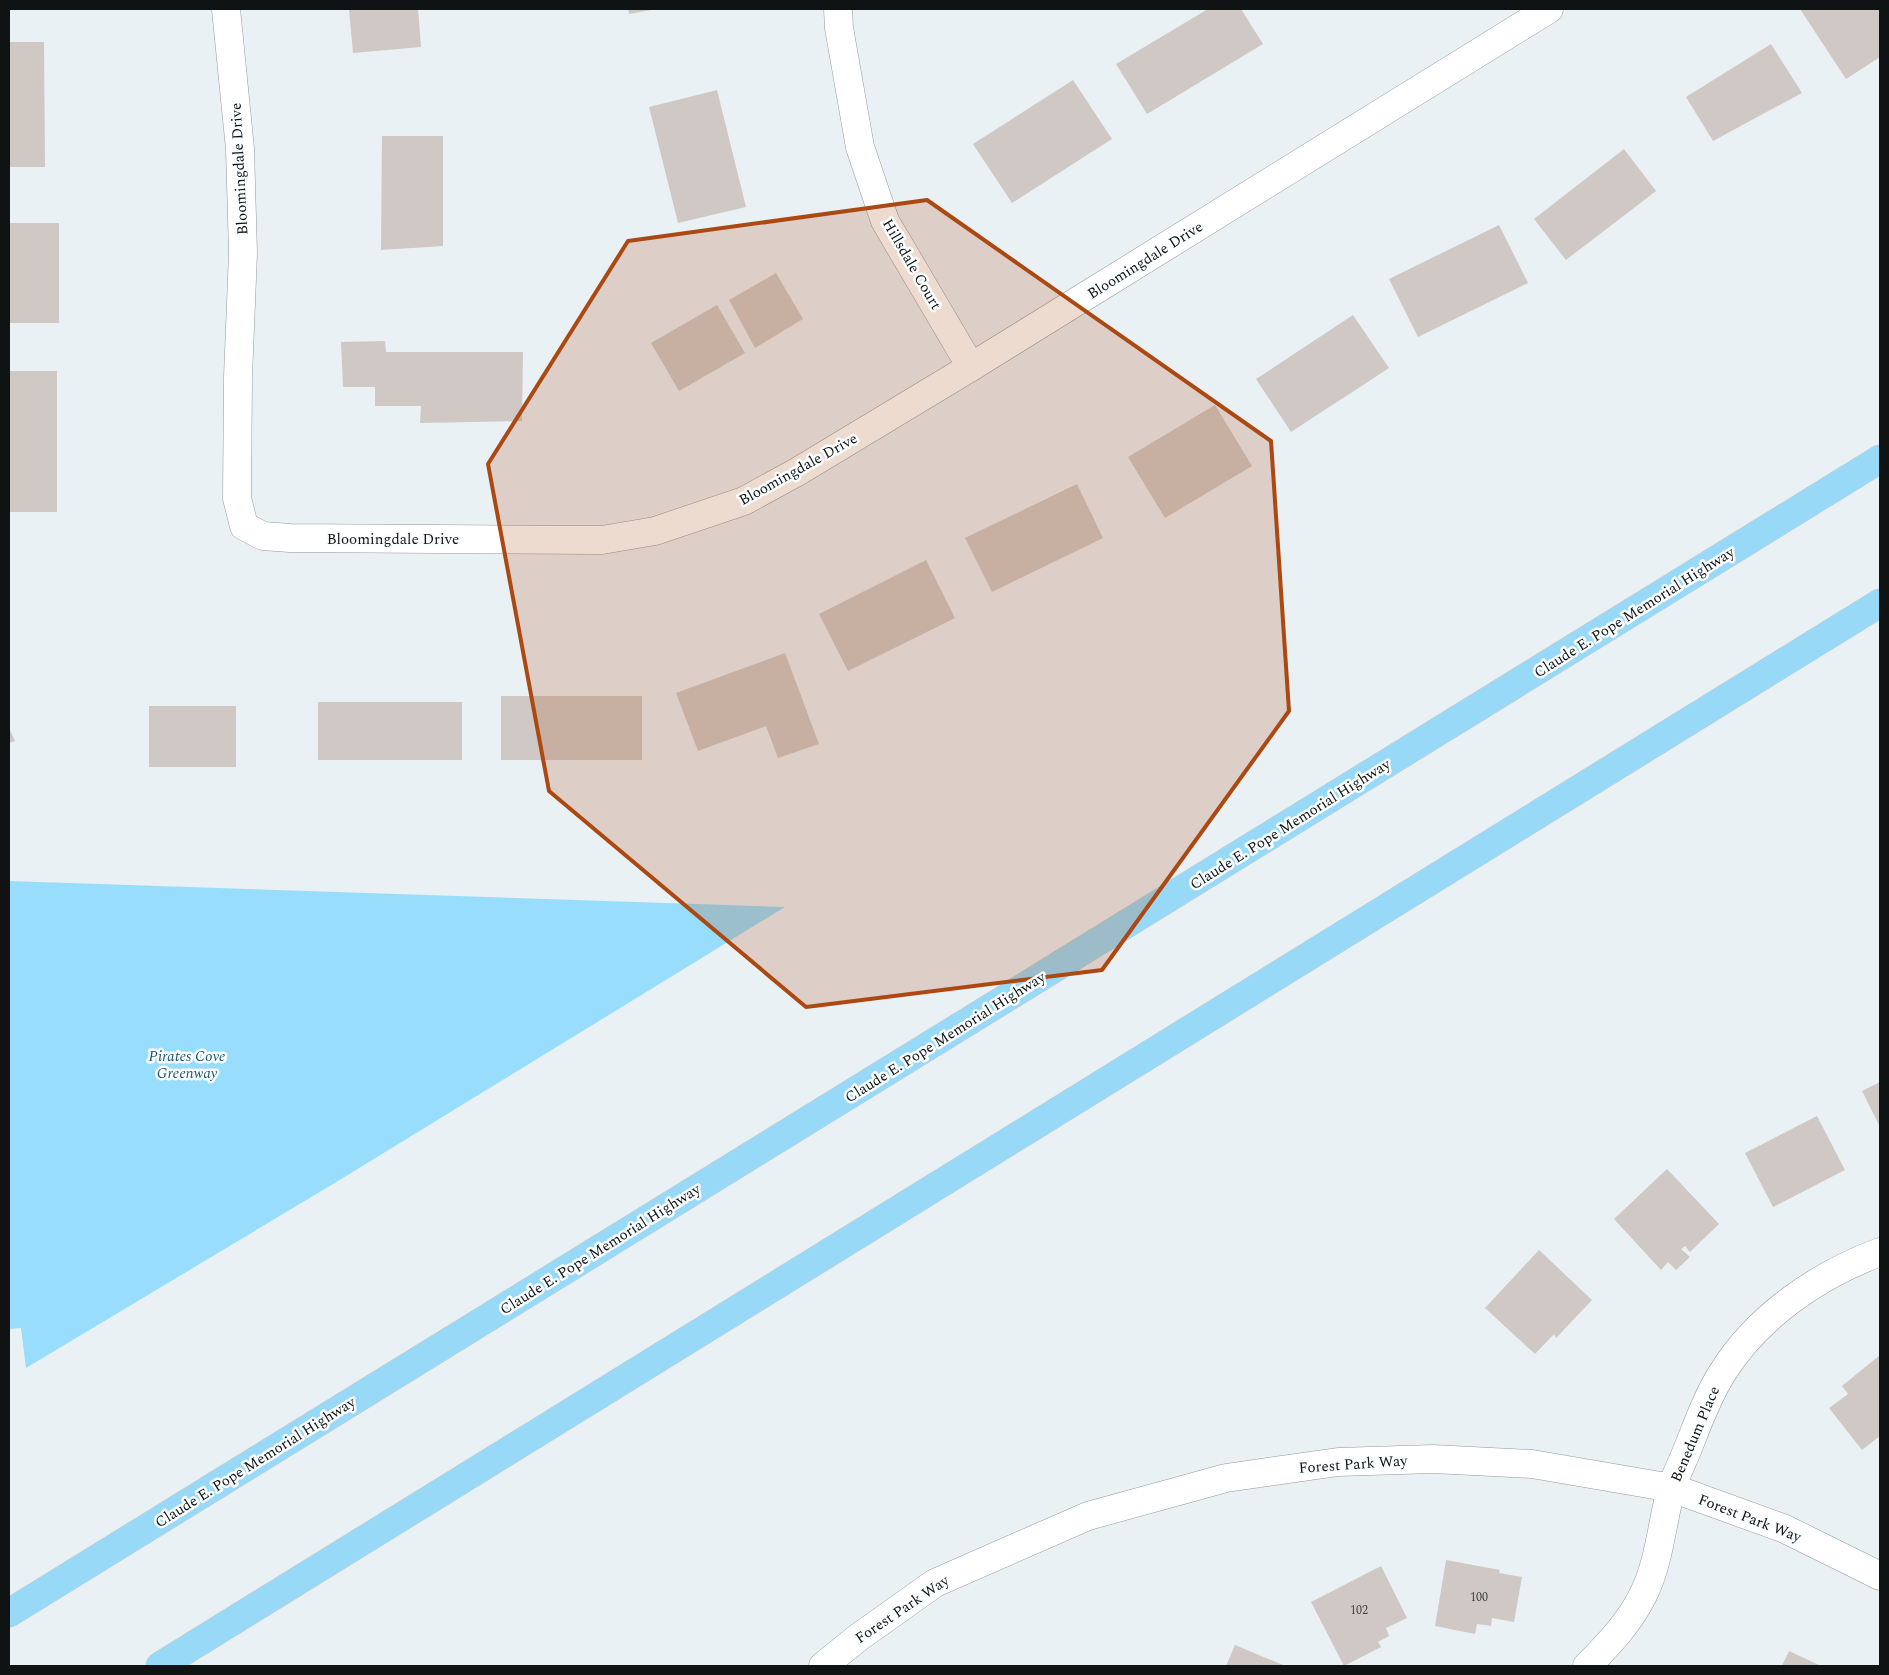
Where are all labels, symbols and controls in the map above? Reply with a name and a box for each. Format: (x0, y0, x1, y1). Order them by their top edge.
street label: Bloomingdale Drive (225, 102, 254, 236)
street label: Hillsdale Court (876, 214, 947, 314)
street label: Bloomingdale Drive (1083, 216, 1208, 305)
street label: Bloomingdale Drive (735, 427, 862, 512)
street label: Bloomingdale Drive (327, 528, 459, 551)
street label: Claude E. Pope Memorial Highway (1530, 541, 1740, 684)
street label: Claude E. Pope Memorial Highway (1186, 753, 1396, 896)
street label: Claude E. Pope Memorial Highway (841, 966, 1051, 1109)
park label: Pirates Cove Greenway (149, 1045, 226, 1085)
street label: Claude E. Pope Memorial Highway (496, 1178, 706, 1321)
street label: Benedum Place (1665, 1383, 1726, 1486)
street label: Claude E. Pope Memorial Highway (151, 1391, 361, 1534)
street label: Forest Park Way (1298, 1449, 1409, 1480)
street label: Forest Park Way (1695, 1488, 1806, 1549)
street label: Forest Park Way (851, 1569, 955, 1649)
house number: 100 (1470, 1588, 1488, 1607)
house number: 102 (1350, 1601, 1368, 1620)

